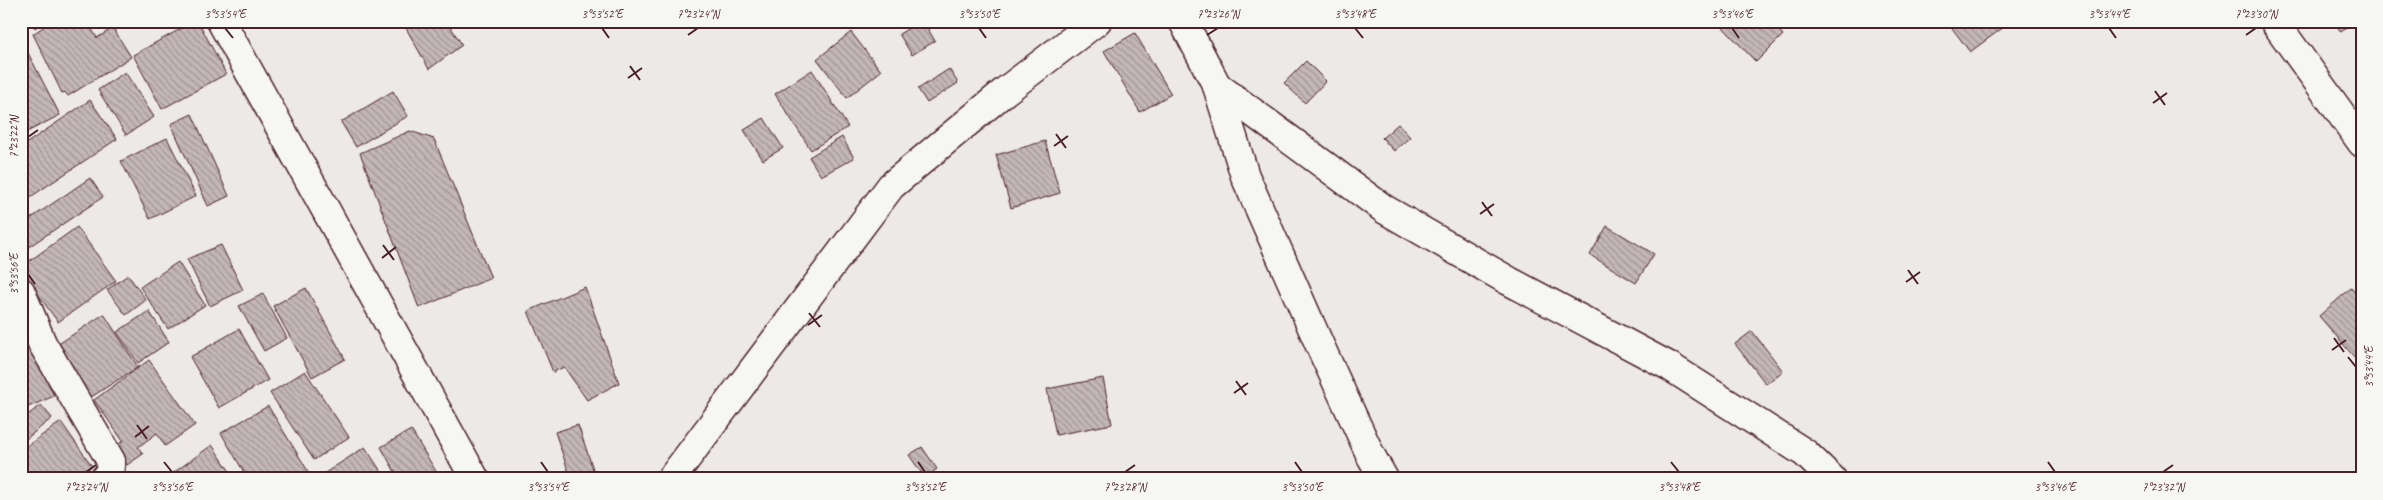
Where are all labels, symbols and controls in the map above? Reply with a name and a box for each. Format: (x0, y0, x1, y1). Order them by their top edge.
text: 3°53'54"E (205, 6, 247, 22)
text: 3°53'52"E (582, 6, 624, 22)
text: 7°23'24"N (677, 6, 721, 22)
text: 3°53'50"E (959, 6, 1001, 22)
text: 7°23'26"N (1197, 6, 1241, 22)
text: 3°53'48"E (1335, 6, 1377, 22)
text: 3°53'46"E (1712, 6, 1754, 22)
text: 3°53'44"E (2089, 6, 2131, 22)
text: 7°23'30"N (2235, 6, 2279, 22)
text: 7°23'22"N (6, 114, 22, 158)
text: 3°53'56"E (6, 252, 22, 295)
text: 3°53'44"E (2361, 345, 2377, 388)
text: 7°23'24"N (65, 479, 109, 495)
text: 3°53'56"E (152, 479, 194, 495)
text: 3°53'54"E (528, 479, 570, 495)
text: 3°53'52"E (905, 479, 947, 495)
text: 7°23'28"N (1104, 479, 1148, 495)
text: 3°53'50"E (1282, 479, 1324, 495)
text: 3°53'48"E (1659, 479, 1701, 495)
text: 3°53'46"E (2035, 479, 2077, 495)
text: 7°23'32"N (2142, 479, 2186, 495)

